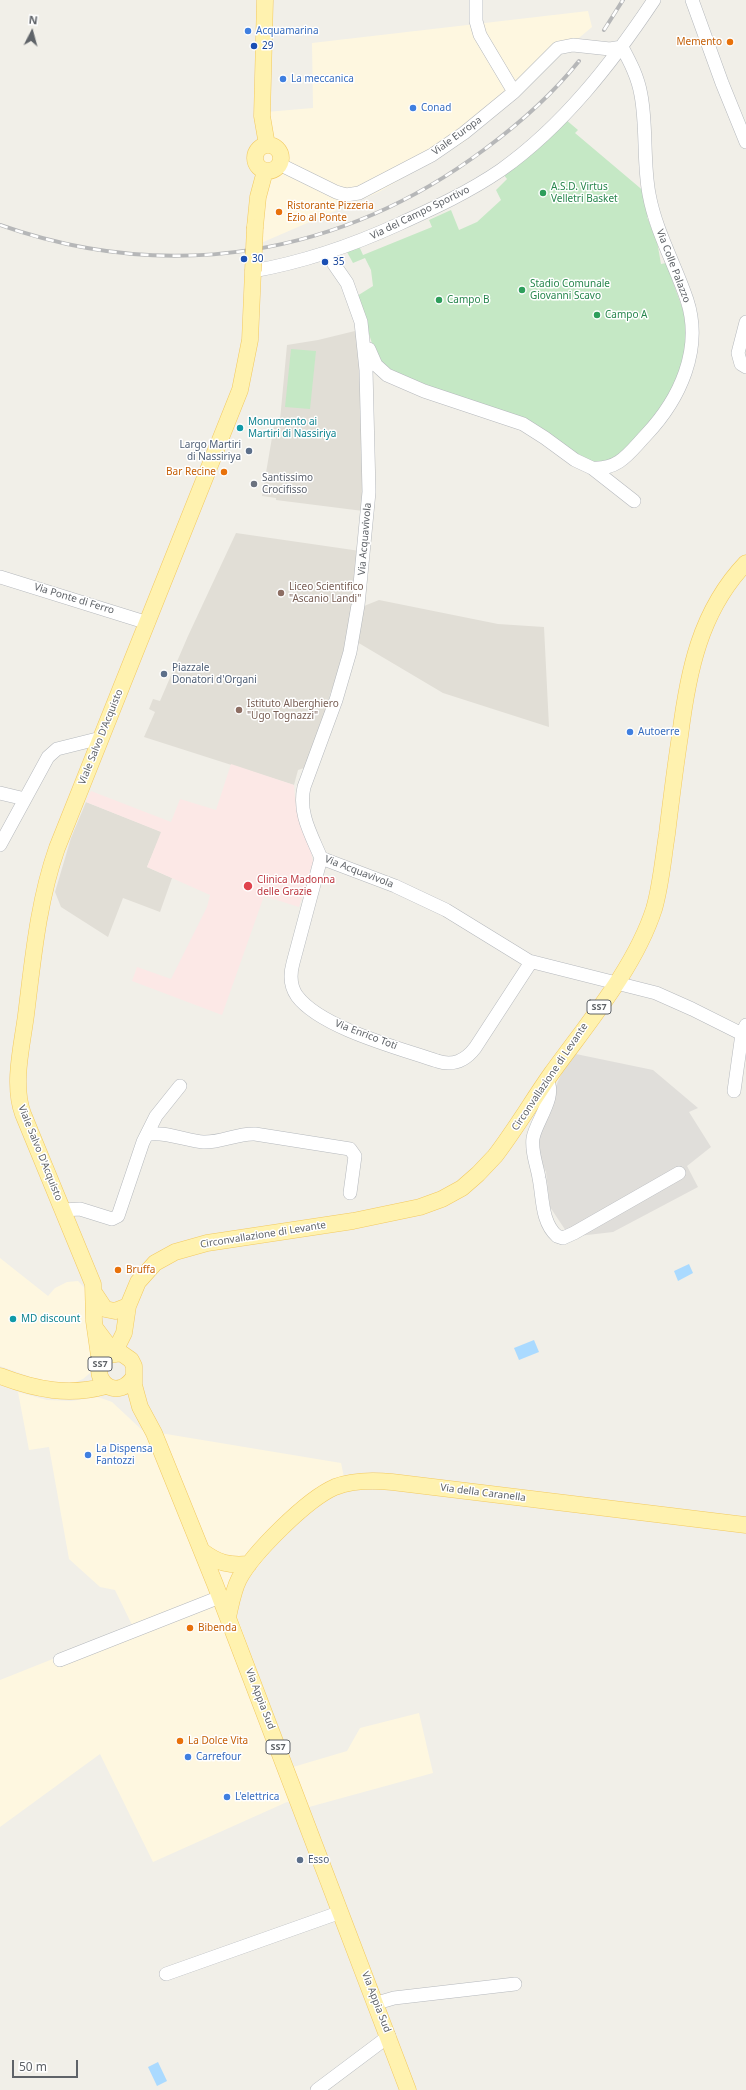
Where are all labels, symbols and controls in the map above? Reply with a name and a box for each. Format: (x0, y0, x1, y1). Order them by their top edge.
north arrow (12, 12, 52, 52)
text: N (28, 12, 39, 27)
place label: Acquamarina (256, 25, 319, 37)
marker: Acquamarina (243, 26, 253, 36)
place label: Memento (676, 36, 722, 48)
marker: Memento (725, 37, 735, 47)
place label: 29 (262, 40, 273, 52)
marker: 29 (249, 41, 259, 51)
place label: La meccanica (291, 73, 354, 85)
marker: La meccanica (278, 74, 288, 84)
place label: Conad (421, 102, 451, 114)
marker: Conad (408, 103, 418, 113)
street label: Viale Europa (430, 114, 484, 158)
place label: A.S.D. Virtus Velletri Basket (551, 181, 618, 204)
street label: Via del Campo Sportivo (368, 184, 472, 242)
marker: A.S.D. Virtus Velletri Basket (538, 188, 548, 198)
place label: Ristorante Pizzeria Ezio al Ponte (287, 200, 374, 224)
marker: Ristorante Pizzeria Ezio al Ponte (274, 207, 284, 217)
street label: Via Colle Palazzo (653, 228, 693, 304)
place label: 30 (252, 253, 263, 265)
marker: 30 (239, 254, 249, 264)
place label: 35 (333, 256, 344, 268)
marker: 35 (320, 257, 330, 267)
place label: Stadio Comunale Giovanni Scavo (530, 278, 610, 302)
marker: Stadio Comunale Giovanni Scavo (517, 285, 527, 295)
place label: Campo B (447, 294, 490, 306)
marker: Campo B (434, 295, 444, 305)
place label: Campo A (605, 309, 647, 321)
marker: Campo A (592, 310, 602, 320)
place label: Monumento ai Martiri di Nassiriya (248, 416, 336, 440)
marker: Monumento ai Martiri di Nassiriya (235, 423, 245, 433)
place label: Largo Martiri di Nassiriya (180, 439, 241, 462)
marker: Largo Martiri di Nassiriya (244, 446, 254, 456)
place label: Bar Recine (166, 466, 216, 478)
marker: Bar Recine (219, 467, 229, 477)
place label: Santissimo Crocifisso (262, 472, 313, 496)
marker: Santissimo Crocifisso (249, 479, 259, 489)
street label: Via Acquavivola (356, 502, 374, 576)
street label: Via Ponte di Ferro (32, 581, 116, 617)
place label: Liceo Scientifico "Ascanio Landi" (289, 581, 364, 604)
marker: Liceo Scientifico "Ascanio Landi" (276, 588, 286, 598)
place label: Piazzale Donatori d'Organi (172, 662, 257, 686)
marker: Piazzale Donatori d'Organi (159, 669, 169, 679)
street label: Viale Salvo D'Acquisto (76, 688, 126, 786)
place label: Istituto Alberghiero "Ugo Tognazzi" (247, 698, 339, 722)
marker: Istituto Alberghiero "Ugo Tognazzi" (234, 705, 244, 715)
place label: Autoerre (638, 726, 680, 738)
marker: Autoerre (625, 727, 635, 737)
street label: Via Acquavivola (323, 853, 395, 891)
place label: Clinica Madonna delle Grazie (257, 874, 335, 898)
marker: Clinica Madonna delle Grazie (242, 880, 254, 892)
road number: SS7 (587, 1000, 611, 1014)
street label: Via Enrico Toti (333, 1018, 399, 1052)
street label: Circonvallazione di Levante (509, 1021, 591, 1133)
street label: Viale Salvo D'Acquisto (15, 1104, 65, 1202)
street label: Circonvallazione di Levante (199, 1219, 327, 1251)
place label: Bruffa (126, 1264, 155, 1276)
marker: Bruffa (113, 1265, 123, 1275)
place label: MD discount (21, 1313, 80, 1325)
marker: MD discount (8, 1314, 18, 1324)
road number: SS7 (88, 1357, 112, 1371)
place label: La Dispensa Fantozzi (96, 1443, 152, 1466)
marker: La Dispensa Fantozzi (83, 1450, 93, 1460)
street label: Via della Caranella (440, 1482, 526, 1504)
place label: Bibenda (198, 1622, 237, 1634)
marker: Bibenda (185, 1623, 195, 1633)
street label: Via Appia Sud (243, 1667, 277, 1731)
place label: La Dolce Vita (188, 1735, 248, 1747)
marker: La Dolce Vita (175, 1736, 185, 1746)
road number: SS7 (266, 1740, 290, 1754)
place label: Carrefour (196, 1751, 241, 1763)
marker: Carrefour (183, 1752, 193, 1762)
place label: L'elettrica (235, 1791, 279, 1803)
marker: L'elettrica (222, 1792, 232, 1802)
place label: Esso (308, 1854, 329, 1866)
marker: Esso (295, 1855, 305, 1865)
street label: Via Appia Sud (359, 1970, 393, 2034)
scale bar (14, 2052, 80, 2078)
text: 50 m (19, 2058, 47, 2075)

